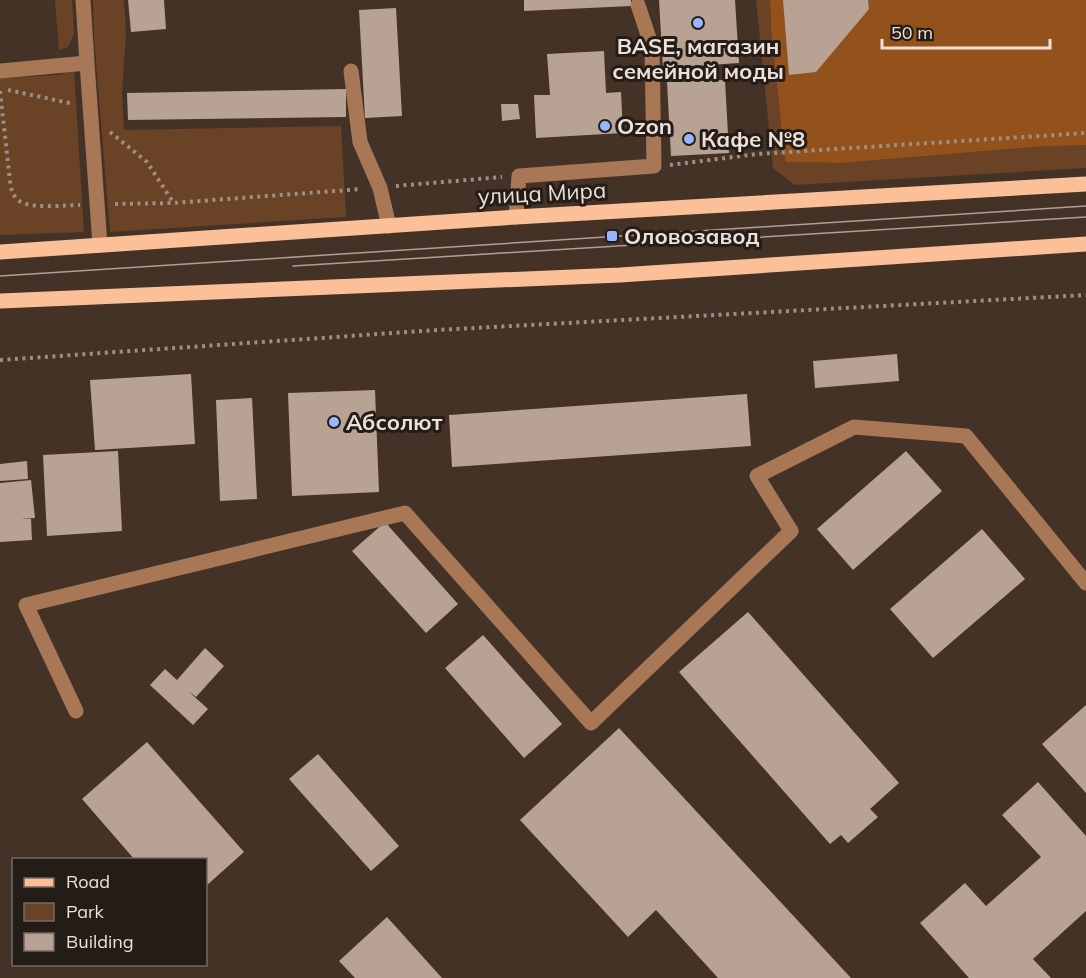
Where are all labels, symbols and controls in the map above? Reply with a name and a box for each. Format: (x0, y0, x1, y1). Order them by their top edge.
scale bar (882, 12, 1050, 50)
marker: BASE, магазин семейной моды (691, 16, 705, 30)
text: 50 m (891, 21, 933, 44)
place label: BASE, магазин семейной моды (612, 32, 784, 85)
place label: Ozon (617, 112, 672, 140)
marker: Ozon (598, 119, 612, 133)
place label: Кафе №8 (701, 125, 805, 153)
marker: Кафе №8 (682, 132, 696, 146)
street label: улица Мира (477, 176, 607, 210)
place label: Оловозавод (624, 222, 760, 250)
marker: Оловозавод (605, 229, 619, 243)
place label: Абсолют (346, 408, 443, 436)
marker: Абсолют (327, 415, 341, 429)
legend (12, 858, 207, 966)
text: Road (66, 870, 110, 893)
text: Park (66, 900, 105, 923)
text: Building (66, 930, 134, 953)

